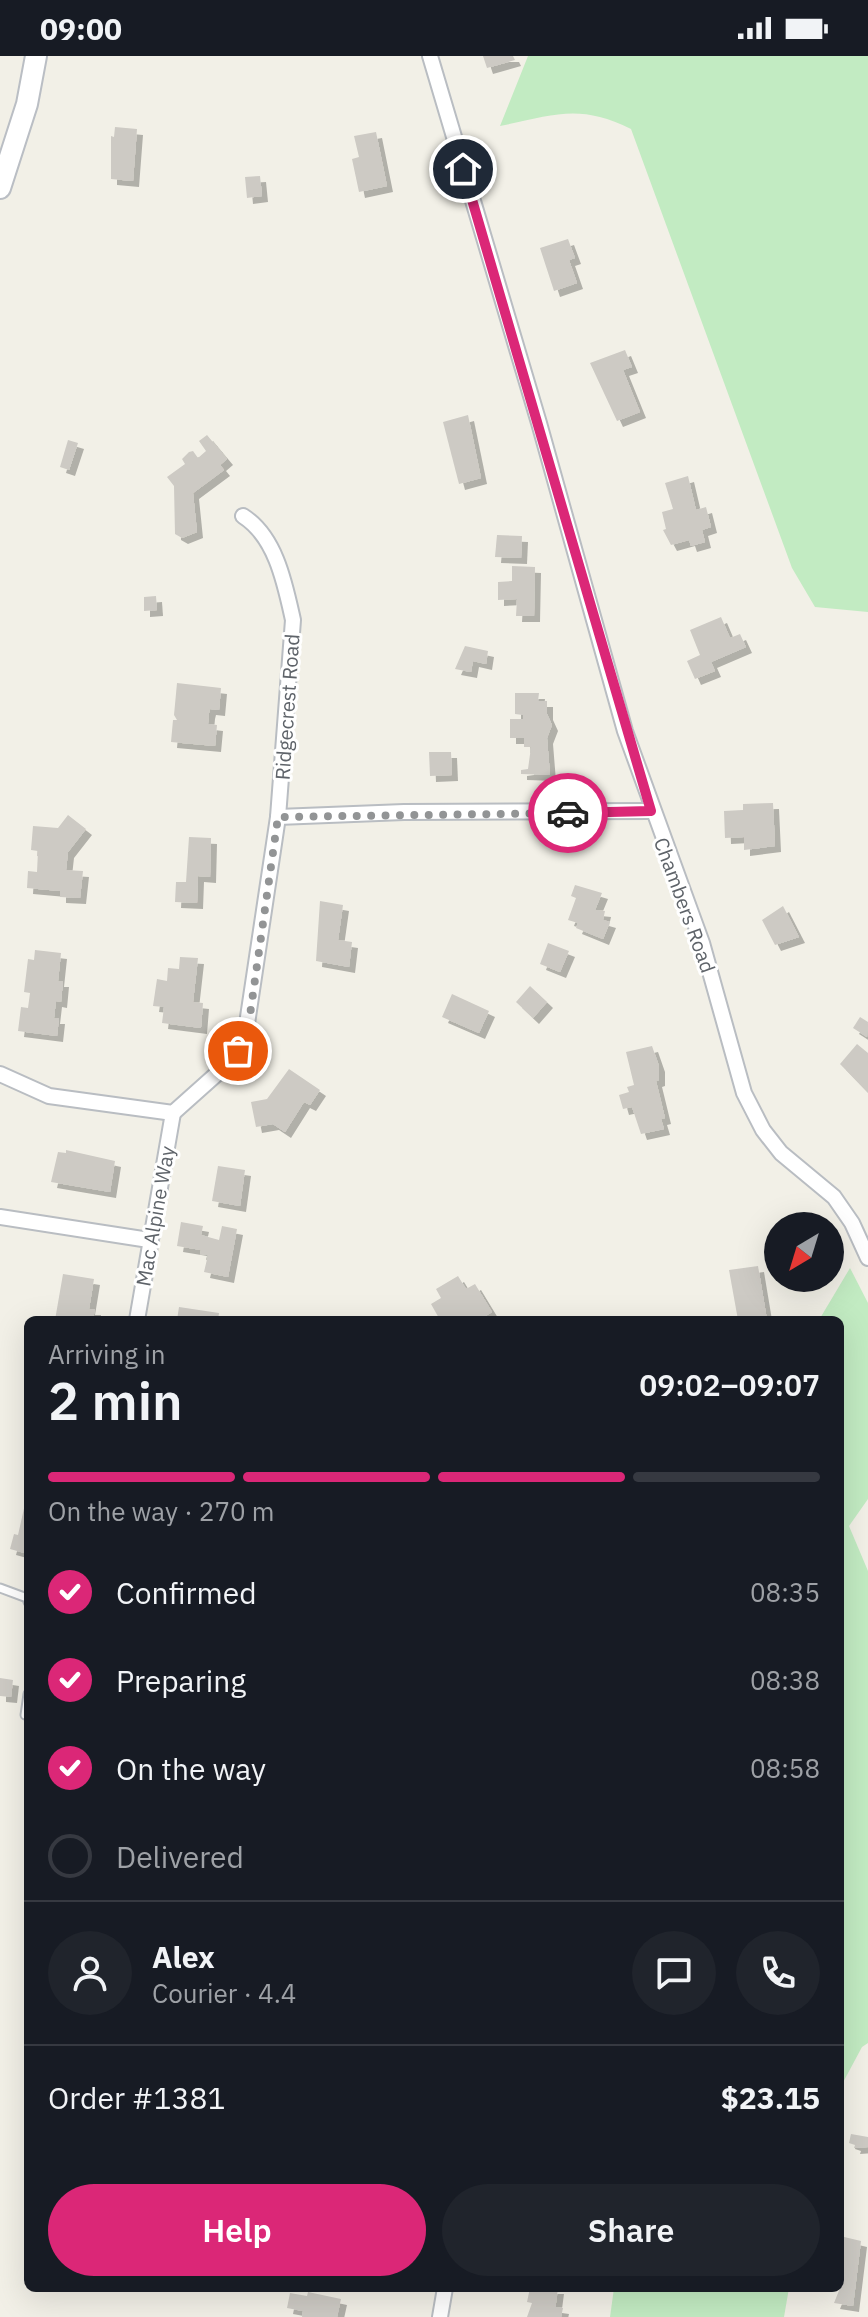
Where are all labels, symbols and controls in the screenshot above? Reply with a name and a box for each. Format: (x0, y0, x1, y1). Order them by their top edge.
text: 09:00 (40, 9, 122, 48)
pin (429, 135, 497, 203)
icon: home (441, 147, 485, 191)
street label: Ridgecrest Road (268, 633, 306, 781)
courier (528, 773, 608, 853)
icon: car (546, 791, 590, 835)
street label: Chambers Road (648, 834, 722, 976)
pin (204, 1017, 272, 1085)
icon: bag (216, 1029, 260, 1073)
street label: Mac Alpine Way (129, 1144, 181, 1288)
north arrow (764, 1212, 844, 1292)
map controls (764, 1212, 844, 1292)
text: Arriving in (48, 1337, 165, 1371)
text: 09:02–09:07 (639, 1365, 820, 1404)
text: 2 min (48, 1367, 183, 1434)
text: On the way · 270 m (48, 1494, 274, 1528)
icon: check (48, 1570, 92, 1614)
text: Confirmed (116, 1573, 257, 1612)
text: 08:35 (750, 1575, 820, 1609)
icon: check (48, 1658, 92, 1702)
text: Preparing (116, 1661, 246, 1700)
text: 08:38 (750, 1663, 820, 1697)
icon: check (48, 1746, 92, 1790)
text: On the way (116, 1749, 266, 1788)
text: 08:58 (750, 1751, 820, 1785)
text: Delivered (116, 1837, 244, 1876)
button: person (48, 1931, 132, 2015)
button: chat (632, 1931, 716, 2015)
button: phone (736, 1931, 820, 2015)
text: Alex (152, 1937, 215, 1976)
text: Courier · 4.4 (152, 1976, 296, 2010)
text: Order #1381 (48, 2078, 225, 2117)
text: $23.15 (721, 2078, 820, 2117)
button: Help (48, 2184, 426, 2276)
button: Share (442, 2184, 820, 2276)

